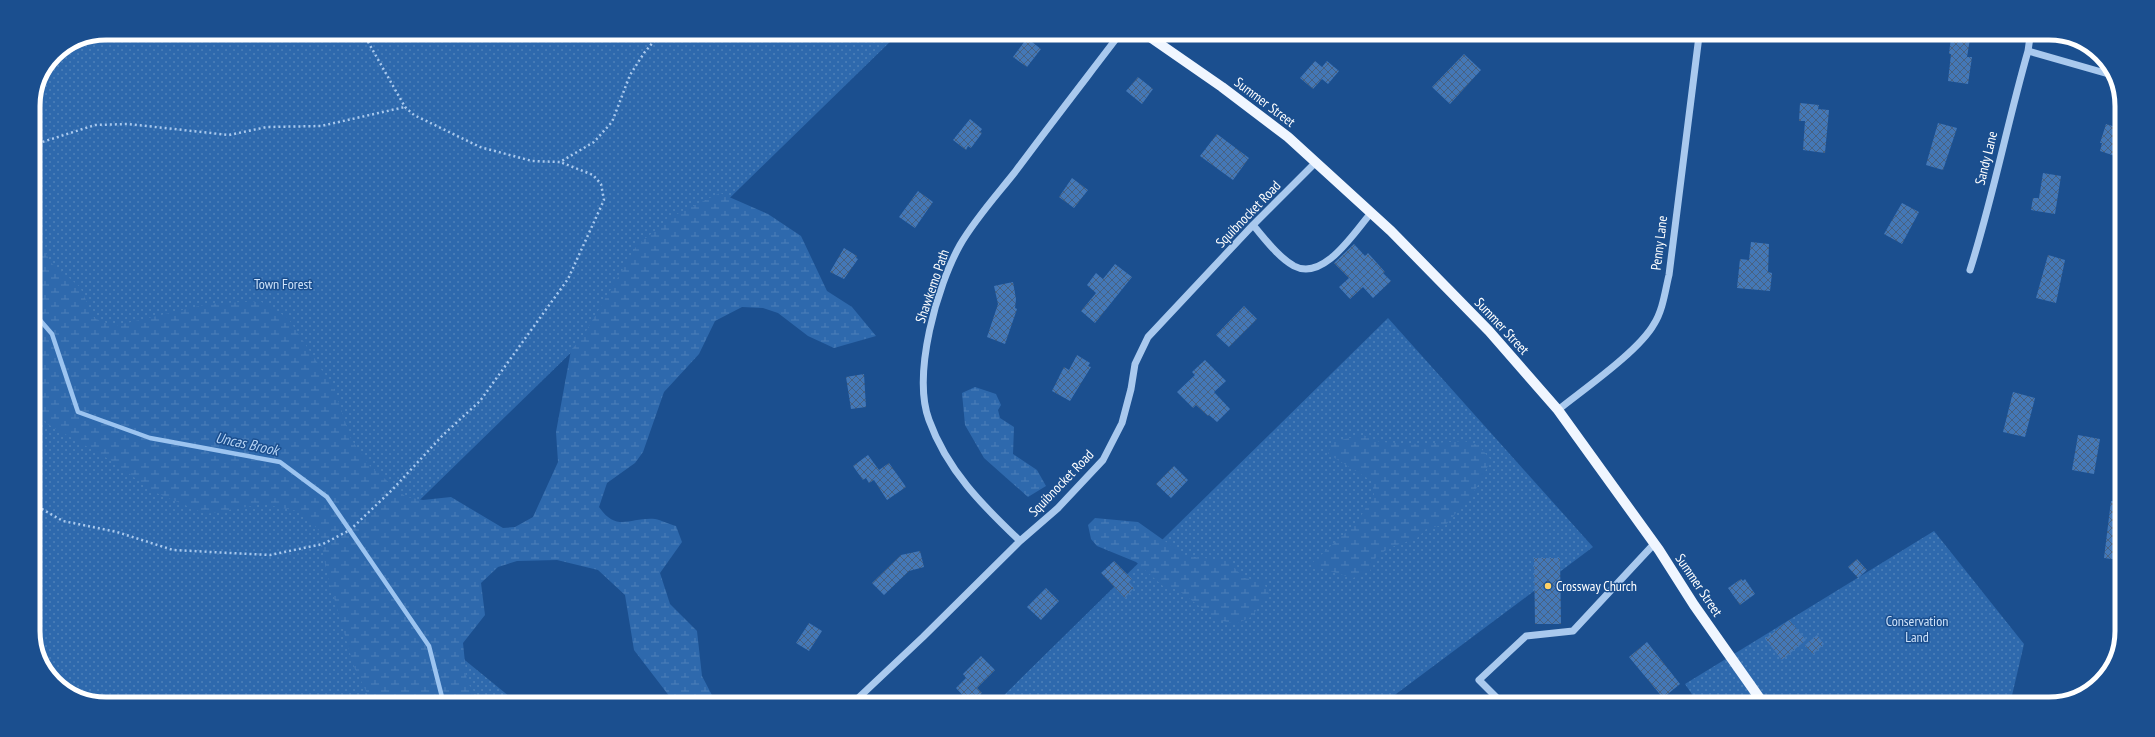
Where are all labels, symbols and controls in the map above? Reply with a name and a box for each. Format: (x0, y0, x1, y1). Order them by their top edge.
street label: Summer Street (1231, 73, 1299, 131)
street label: Sandy Lane (1971, 129, 2001, 187)
street label: Squibnocket Road (1212, 177, 1284, 251)
street label: Penny Lane (1647, 214, 1671, 271)
street label: Shawkemo Path (911, 247, 953, 325)
park label: Town Forest (254, 275, 312, 293)
street label: Summer Street (1471, 294, 1533, 359)
water label: Uncas Brook (214, 428, 282, 460)
street label: Squibnocket Road (1025, 446, 1097, 520)
street label: Summer Street (1671, 550, 1727, 620)
place label: Crossway Church (1556, 577, 1637, 595)
marker: Crossway Church (1543, 581, 1553, 591)
park label: Conservation Land (1886, 612, 1948, 646)

